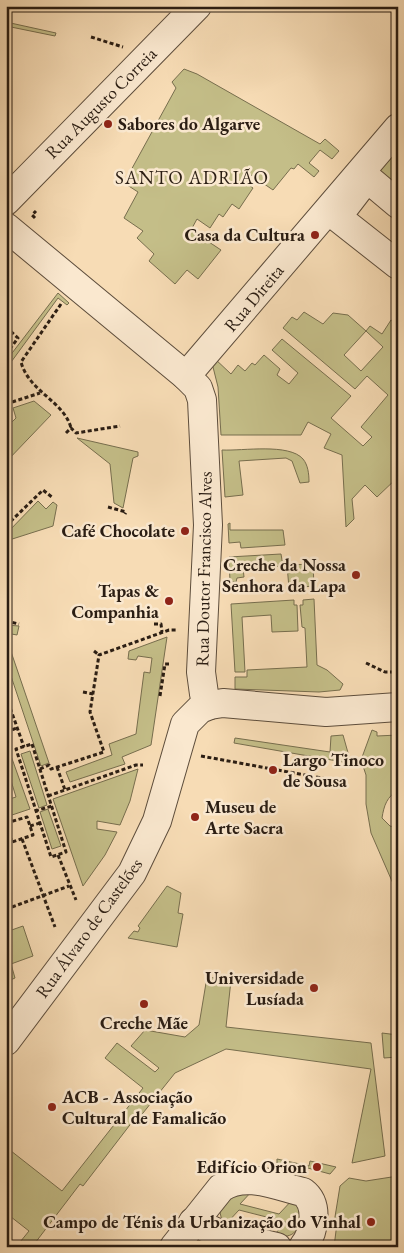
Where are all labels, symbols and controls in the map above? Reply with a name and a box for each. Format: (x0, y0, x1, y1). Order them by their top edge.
street label: Rua Augusto Correia (40, 41, 162, 163)
place label: Sabores do Algarve (118, 112, 261, 135)
marker: Sabores do Algarve (102, 118, 114, 130)
district label: SANTO ADRIÃO (115, 165, 269, 190)
place label: Casa da Cultura (185, 223, 305, 246)
marker: Casa da Cultura (309, 229, 321, 241)
street label: Rua Direita (219, 259, 289, 336)
street label: Rua Doutor Francisco Alves (190, 471, 217, 667)
place label: Café Chocolate (62, 519, 175, 542)
marker: Café Chocolate (179, 525, 191, 537)
place label: Creche da Nossa Senhora da Lapa (222, 553, 346, 597)
marker: Creche da Nossa Senhora da Lapa (350, 569, 362, 581)
place label: Tapas & Companhia (71, 579, 160, 623)
marker: Tapas & Companhia (163, 595, 175, 607)
place label: Largo Tinoco de Sousa (283, 748, 384, 792)
marker: Largo Tinoco de Sousa (267, 764, 279, 776)
place label: Museu de Arte Sacra (204, 795, 284, 839)
marker: Museu de Arte Sacra (189, 811, 201, 823)
street label: Rua Álvaro de Castelões (30, 853, 147, 1002)
place label: Universidade Lusíada (205, 966, 304, 1010)
marker: Universidade Lusíada (308, 982, 320, 994)
marker: Creche Mãe (138, 998, 150, 1010)
place label: Creche Mãe (100, 1011, 189, 1034)
place label: ACB - Associação Cultural de Famalicão (61, 1085, 226, 1129)
marker: ACB - Associação Cultural de Famalicão (46, 1101, 58, 1113)
place label: Edifício Orion (197, 1155, 307, 1178)
marker: Edifício Orion (311, 1161, 323, 1173)
place label: Campo de Ténis da Urbanização do Vinhal (43, 1210, 361, 1233)
marker: Campo de Ténis da Urbanização do Vinhal (365, 1216, 377, 1228)

